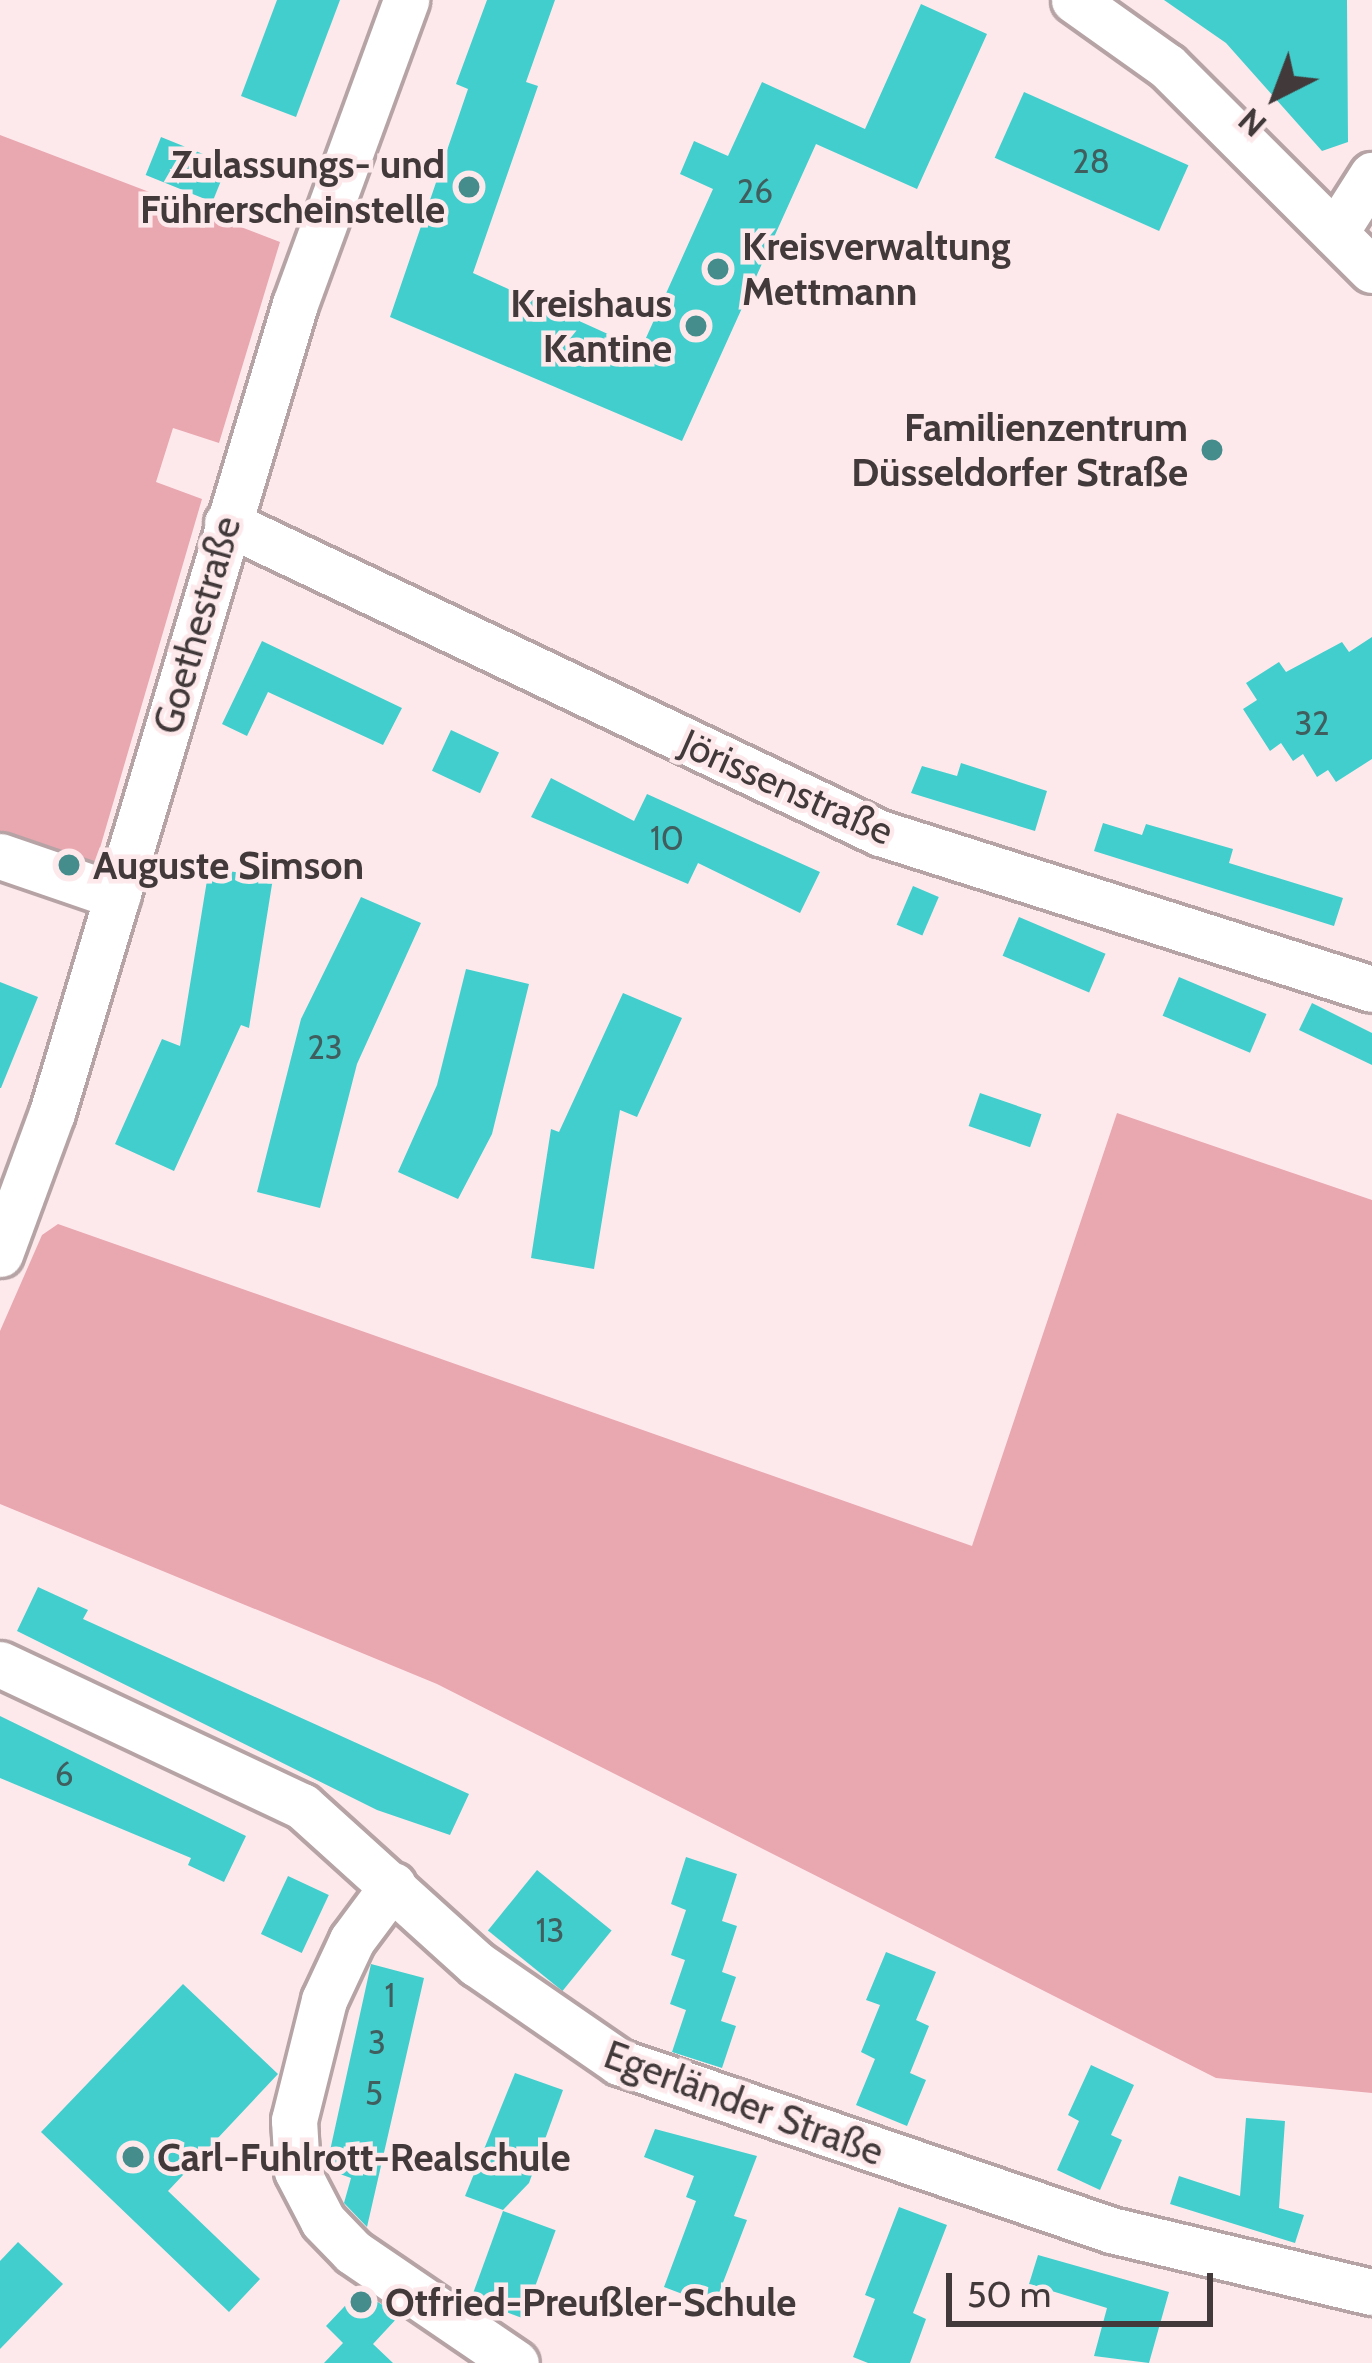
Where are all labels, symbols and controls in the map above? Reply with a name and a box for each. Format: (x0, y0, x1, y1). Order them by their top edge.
north arrow (1216, 36, 1336, 156)
text: N (1230, 100, 1274, 145)
place label: Zulassungs- und Führerscheinstelle (140, 142, 445, 233)
house number: 28 (1072, 142, 1110, 182)
house number: 26 (737, 172, 773, 212)
marker: Zulassungs- und Führerscheinstelle (456, 174, 482, 200)
place label: Kreisverwaltung Mettmann (742, 224, 1011, 315)
marker: Kreisverwaltung Mettmann (705, 256, 731, 282)
place label: Kreishaus Kantine (510, 281, 672, 372)
marker: Kreishaus Kantine (683, 313, 709, 339)
place label: Familienzentrum Düsseldorfer Straße (851, 405, 1188, 496)
marker: Familienzentrum Düsseldorfer Straße (1199, 437, 1225, 463)
street label: Goethestraße (144, 511, 250, 739)
house number: 32 (1294, 704, 1330, 744)
street label: Jörissenstraße (673, 719, 901, 855)
house number: 10 (650, 819, 684, 859)
place label: Auguste Simson (93, 842, 364, 888)
marker: Auguste Simson (56, 852, 82, 878)
house number: 23 (307, 1028, 343, 1068)
house number: 6 (55, 1755, 73, 1795)
house number: 13 (536, 1911, 564, 1951)
house number: 1 (385, 1976, 395, 2016)
house number: 3 (368, 2023, 386, 2063)
street label: Egerländer Straße (598, 2031, 890, 2175)
house number: 5 (365, 2074, 383, 2114)
place label: Carl-Fuhlrott-Realschule (157, 2134, 571, 2180)
marker: Carl-Fuhlrott-Realschule (120, 2144, 146, 2170)
scale bar (952, 2249, 1219, 2323)
text: 50 m (967, 2272, 1051, 2316)
place label: Otfried-Preußler-Schule (385, 2279, 796, 2325)
marker: Otfried-Preußler-Schule (348, 2289, 374, 2315)

